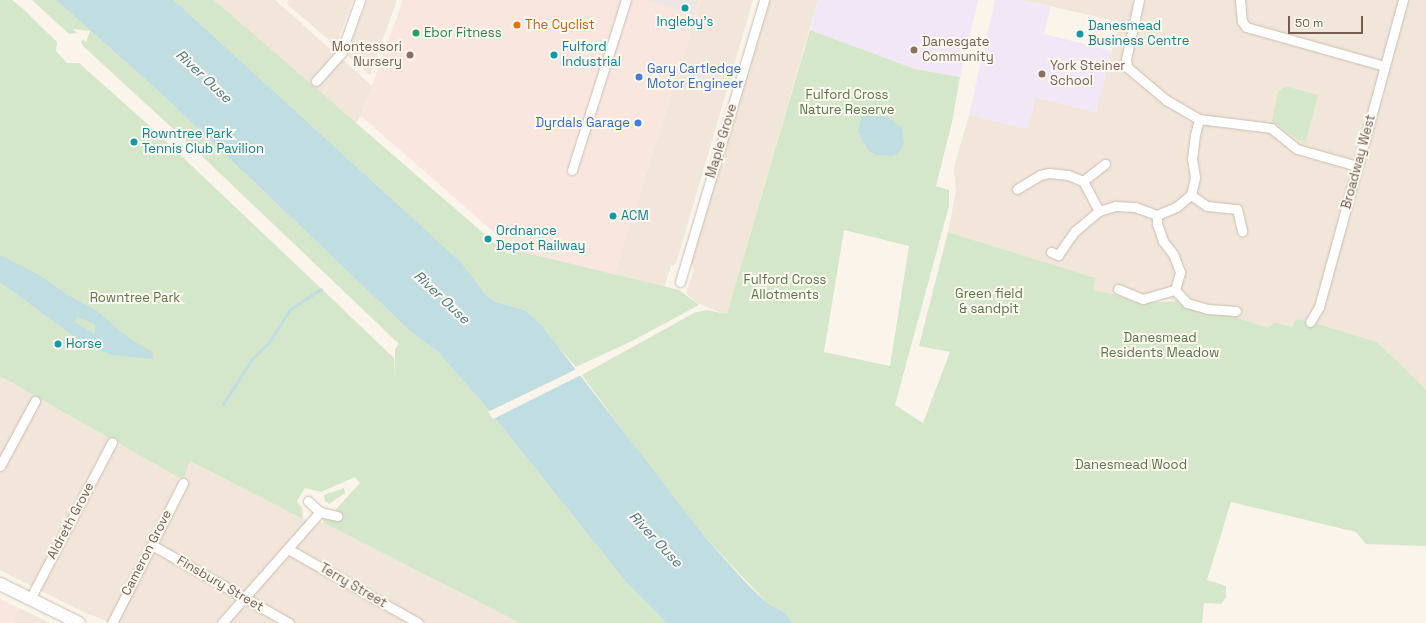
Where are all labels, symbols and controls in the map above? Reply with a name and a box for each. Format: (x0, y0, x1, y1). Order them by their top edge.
marker: Ingleby’s (680, 3, 690, 13)
scale bar (1290, 8, 1365, 34)
place label: Ingleby’s (657, 14, 713, 30)
text: 50 m (1295, 15, 1323, 31)
place label: The Cyclist (525, 17, 595, 33)
place label: Danesmead Business Centre (1088, 19, 1189, 50)
marker: The Cyclist (512, 20, 522, 30)
place label: Ebor Fitness (424, 25, 502, 41)
marker: Ebor Fitness (411, 28, 421, 38)
marker: Danesmead Business Centre (1075, 29, 1085, 39)
place label: Danesgate Community (922, 35, 994, 66)
place label: Montessori Nursery (332, 40, 402, 71)
place label: Fulford Industrial (562, 40, 621, 71)
marker: Danesgate Community (909, 45, 919, 55)
water label: River Ouse (173, 46, 235, 106)
marker: Montessori Nursery (405, 50, 415, 60)
marker: Fulford Industrial (549, 50, 559, 60)
place label: York Steiner School (1050, 59, 1125, 90)
place label: Gary Cartledge Motor Engineer (647, 62, 743, 93)
marker: York Steiner School (1037, 69, 1047, 79)
marker: Gary Cartledge Motor Engineer (634, 72, 644, 82)
park label: Fulford Cross Nature Reserve (799, 88, 895, 119)
street label: Maple Grove (703, 102, 741, 180)
street label: Broadway West (1339, 113, 1379, 211)
place label: Dyrdals Garage (535, 115, 630, 131)
marker: Dyrdals Garage (633, 118, 643, 128)
place label: Rowntree Park Tennis Club Pavilion (142, 127, 264, 158)
marker: Rowntree Park Tennis Club Pavilion (129, 137, 139, 147)
place label: ACM (621, 208, 649, 224)
marker: ACM (608, 211, 618, 221)
place label: Ordnance Depot Railway (496, 224, 585, 255)
marker: Ordnance Depot Railway (483, 234, 493, 244)
water label: River Ouse (411, 267, 473, 327)
park label: Fulford Cross Allotments (744, 273, 826, 304)
park label: Green field & sandpit (955, 287, 1023, 318)
park label: Rowntree Park (90, 290, 180, 306)
park label: Danesmead Residents Meadow (1101, 331, 1219, 362)
place label: Horse (66, 336, 102, 352)
marker: Horse (53, 339, 63, 349)
park label: Danesmead Wood (1075, 457, 1187, 473)
street label: Aldreth Grove (44, 480, 98, 562)
street label: Cameron Grove (119, 508, 175, 598)
water label: River Ouse (626, 508, 686, 570)
street label: Finsbury Street (174, 553, 266, 615)
street label: Terry Street (317, 561, 389, 611)

